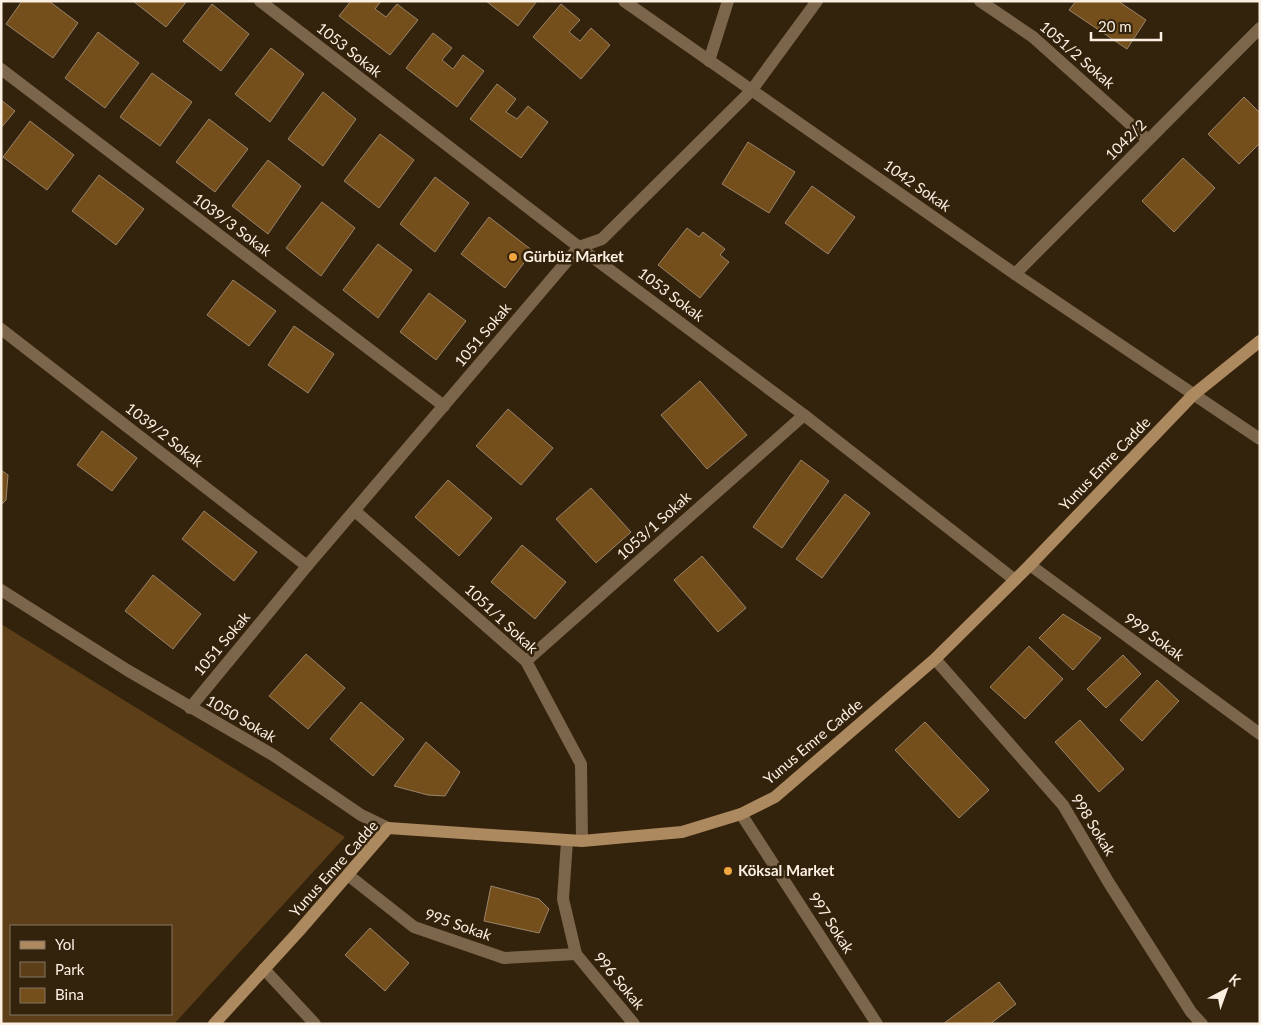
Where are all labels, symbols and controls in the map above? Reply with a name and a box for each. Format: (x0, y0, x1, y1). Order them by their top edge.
scale bar (1091, 10, 1161, 42)
street label: 1051/2 Sokak (1036, 17, 1119, 92)
text: 20 m (1098, 17, 1132, 35)
street label: 1053 Sokak (313, 18, 386, 81)
street label: 1042/2 (1101, 115, 1149, 163)
street label: 1042 Sokak (880, 155, 955, 215)
street label: 1039/3 Sokak (190, 189, 276, 260)
place label: Gürbüz Market (523, 247, 624, 265)
marker: Gürbüz Market (507, 251, 519, 263)
street label: 1053 Sokak (635, 264, 708, 325)
street label: 1051 Sokak (450, 298, 514, 370)
street label: 1039/2 Sokak (122, 398, 207, 470)
street label: Yunus Emre Cadde (1055, 413, 1154, 514)
street label: 1053/1 Sokak (613, 487, 694, 563)
street label: 1051/1 Sokak (461, 580, 542, 657)
street label: 1051 Sokak (189, 607, 253, 679)
street label: 999 Sokak (1121, 609, 1188, 664)
street label: 1050 Sokak (203, 691, 280, 746)
street label: Yunus Emre Cadde (759, 695, 865, 788)
street label: 998 Sokak (1068, 790, 1120, 859)
street label: Yunus Emre Cadde (285, 816, 381, 920)
place label: Köksal Market (738, 861, 835, 879)
marker: Köksal Market (722, 865, 734, 877)
street label: 997 Sokak (805, 889, 858, 957)
street label: 995 Sokak (423, 904, 494, 944)
legend (10, 925, 172, 1015)
text: Yol (55, 935, 75, 953)
street label: 996 Sokak (591, 948, 649, 1013)
text: Park (55, 960, 85, 978)
north arrow (1201, 965, 1251, 1015)
text: K (1226, 970, 1244, 990)
text: Bina (55, 985, 84, 1003)

